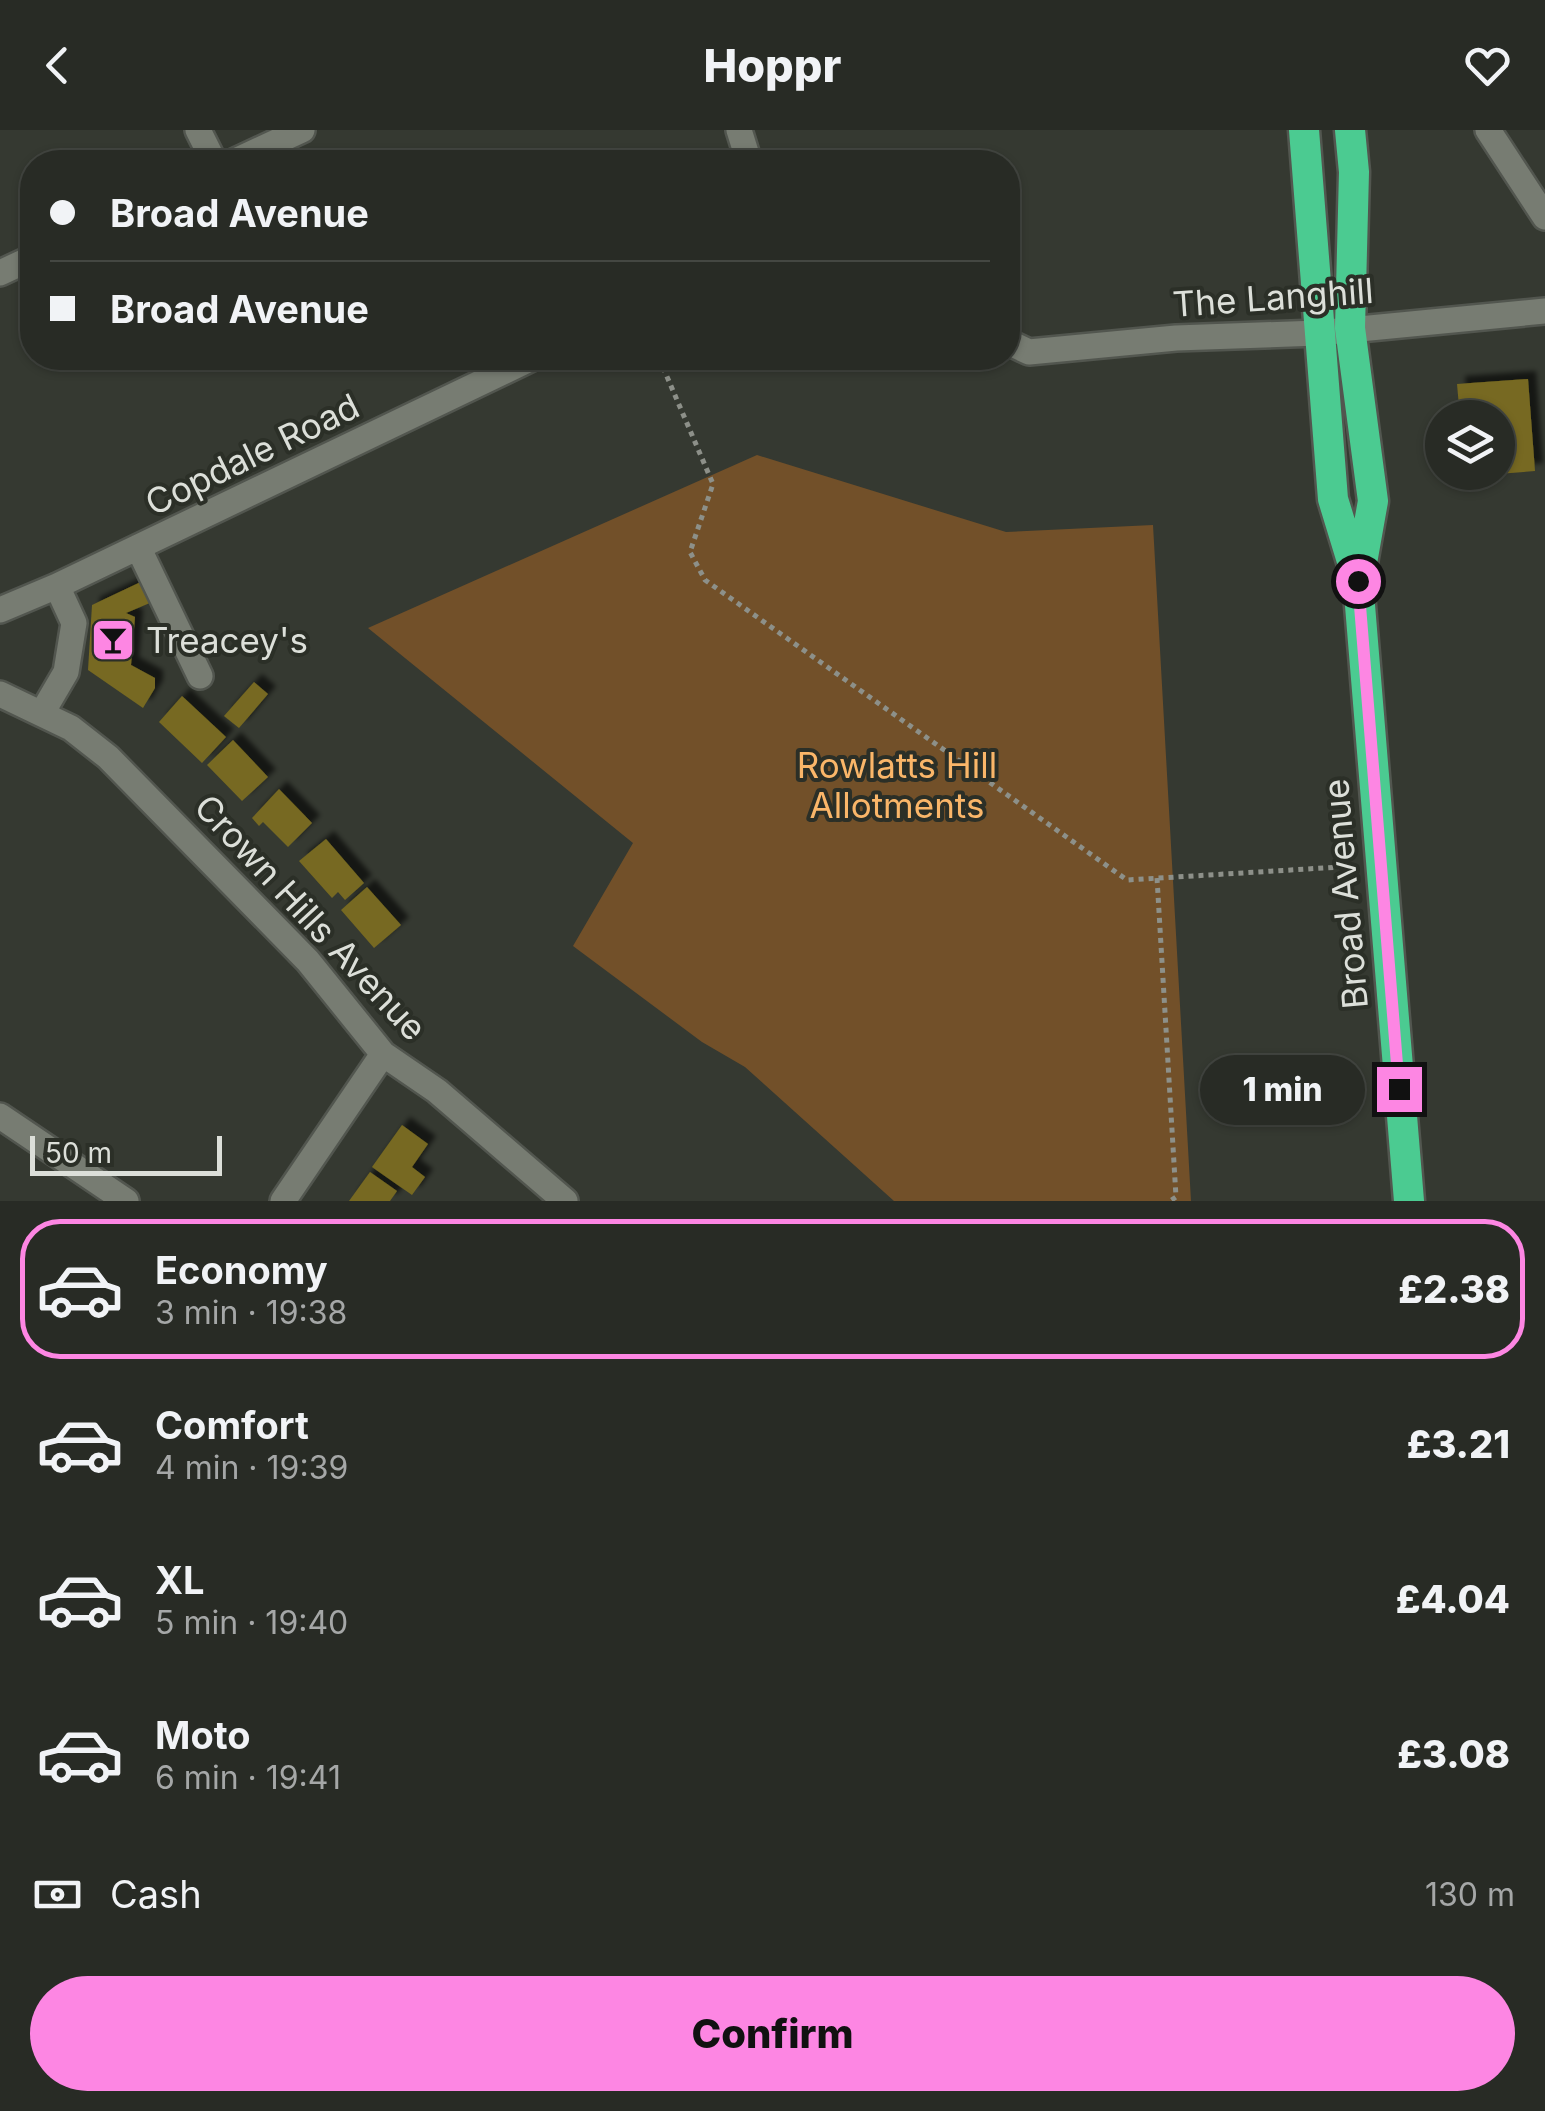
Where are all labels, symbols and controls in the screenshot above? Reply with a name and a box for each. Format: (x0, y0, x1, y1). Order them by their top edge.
icon: back (30, 38, 85, 93)
text: Hoppr (704, 38, 841, 93)
icon: heart (1460, 38, 1515, 93)
text: Broad Avenue (110, 190, 369, 236)
street label: The Langhill (1171, 269, 1375, 325)
text: Broad Avenue (110, 286, 369, 332)
street label: Copdale Road (138, 384, 366, 524)
map controls (1425, 400, 1515, 490)
button: layers (1425, 400, 1515, 490)
route start (1336, 559, 1381, 604)
bar icon: Treacey's (90, 617, 136, 663)
place label: Treacey's (146, 619, 308, 661)
park label: Rowlatts Hill Allotments (797, 744, 997, 826)
street label: Broad Avenue (1314, 777, 1376, 1011)
street label: Crown Hills Avenue (186, 786, 436, 1048)
callout: 1 min (1199, 1054, 1364, 1124)
route end (1377, 1067, 1422, 1112)
text: 1 min (1242, 1070, 1323, 1109)
scale bar (30, 1131, 222, 1176)
text: 50 m (45, 1136, 112, 1170)
icon: car (35, 1244, 125, 1334)
text: Economy (155, 1247, 328, 1293)
text: £2.38 (1398, 1266, 1510, 1312)
text: 3 min · 19:38 (155, 1293, 347, 1332)
icon: car (35, 1399, 125, 1489)
text: Comfort (155, 1402, 309, 1448)
text: £3.21 (1407, 1421, 1510, 1467)
text: 4 min · 19:39 (155, 1448, 348, 1487)
icon: car (35, 1554, 125, 1644)
text: XL (155, 1557, 205, 1603)
text: £4.04 (1396, 1576, 1510, 1622)
text: 5 min · 19:40 (155, 1603, 348, 1642)
icon: car (35, 1709, 125, 1799)
text: Moto (155, 1712, 251, 1758)
text: £3.08 (1397, 1731, 1510, 1777)
text: 6 min · 19:41 (155, 1758, 341, 1797)
icon: cash (30, 1867, 85, 1922)
text: Cash (110, 1871, 202, 1917)
text: 130 m (1425, 1875, 1515, 1914)
button: Confirm (30, 1976, 1515, 2091)

